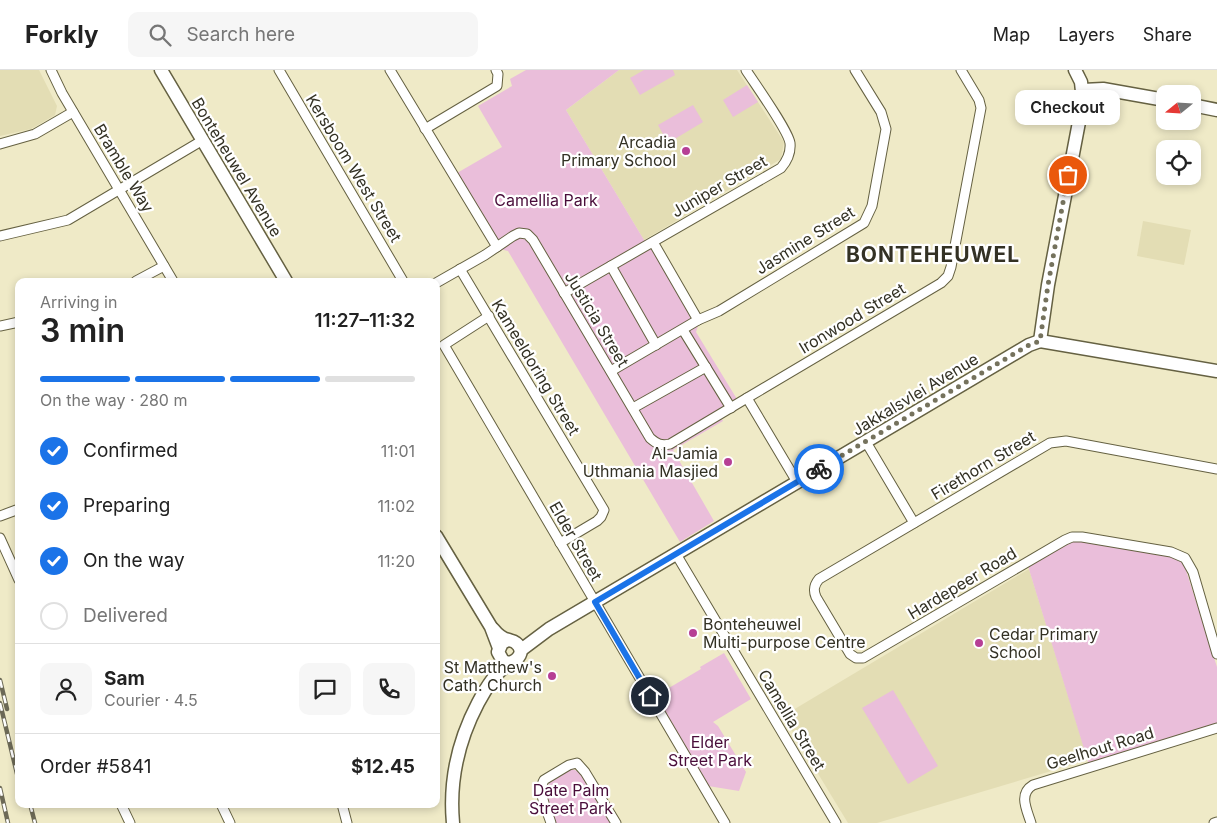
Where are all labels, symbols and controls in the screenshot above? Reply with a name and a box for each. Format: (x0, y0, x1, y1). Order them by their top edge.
search box (128, 12, 478, 57)
text: Forkly (25, 20, 98, 49)
icon: search (146, 21, 174, 49)
text: Search here (186, 23, 295, 46)
text: Map (993, 24, 1030, 45)
text: Layers (1058, 24, 1115, 45)
text: Share (1143, 24, 1192, 45)
north arrow (1156, 85, 1201, 130)
map controls (1156, 85, 1201, 185)
street label: Kersboom West Street (302, 90, 406, 246)
callout: Checkout (1016, 90, 1120, 125)
street label: Bonteheuwel Avenue (188, 94, 286, 240)
text: Checkout (1030, 97, 1105, 117)
street label: Bramble Way (90, 120, 158, 216)
place label: Arcadia Primary School (561, 132, 676, 170)
button: locate (1156, 140, 1201, 185)
marker: Arcadia Primary School (680, 145, 692, 157)
street label: Juniper Street (668, 151, 770, 221)
pin (1047, 154, 1089, 196)
icon: bag (1054, 161, 1082, 189)
park label: Camellia Park (494, 190, 598, 210)
street label: Jasmine Street (752, 202, 858, 278)
district label: BONTEHEUWEL (846, 242, 1020, 267)
street label: Justicia Street (561, 268, 633, 370)
street label: Ironwood Street (795, 278, 909, 358)
text: Arriving in (40, 292, 117, 312)
street label: Kameeldoring Street (488, 296, 584, 438)
text: 11:27–11:32 (315, 309, 415, 332)
text: 3 min (40, 311, 125, 350)
street label: Jakkalsvlei Avenue (848, 348, 982, 440)
text: On the way · 280 m (40, 390, 187, 410)
street label: Firethorn Street (927, 426, 1039, 504)
icon: check (40, 437, 68, 465)
text: Confirmed (83, 439, 178, 462)
text: 11:01 (381, 441, 415, 461)
place label: Al-Jamia Uthmania Masjied (583, 443, 718, 481)
courier (794, 444, 844, 494)
icon: bike (805, 455, 833, 483)
marker: Al-Jamia Uthmania Masjied (722, 456, 734, 468)
icon: check (40, 492, 68, 520)
text: Preparing (83, 494, 170, 517)
text: 11:02 (378, 496, 415, 516)
street label: Elder Street (545, 498, 607, 584)
street label: Hardepeer Road (904, 543, 1020, 623)
icon: check (40, 547, 68, 575)
text: On the way (83, 549, 185, 572)
text: 11:20 (378, 551, 415, 571)
text: Delivered (83, 604, 168, 627)
place label: Bonteheuwel Multi-purpose Centre (703, 614, 865, 652)
place label: Cedar Primary School (989, 624, 1098, 662)
marker: Bonteheuwel Multi-purpose Centre (687, 627, 699, 639)
marker: Cedar Primary School (973, 637, 985, 649)
place label: St Matthew's Cath. Church (443, 657, 542, 695)
button: person (40, 663, 92, 715)
button: chat (299, 663, 351, 715)
button: phone (363, 663, 415, 715)
street label: Camellia Street (754, 666, 830, 774)
text: Sam (104, 667, 145, 690)
marker: St Matthew's Cath. Church (546, 670, 558, 682)
pin (629, 675, 671, 717)
icon: home (636, 682, 664, 710)
text: Courier · 4.5 (104, 690, 198, 710)
street label: Geelhout Road (1044, 722, 1156, 774)
park label: Elder Street Park (668, 732, 752, 770)
text: Order #5841 (40, 755, 152, 778)
text: $12.45 (351, 755, 415, 778)
park label: Date Palm Street Park (529, 780, 613, 818)

